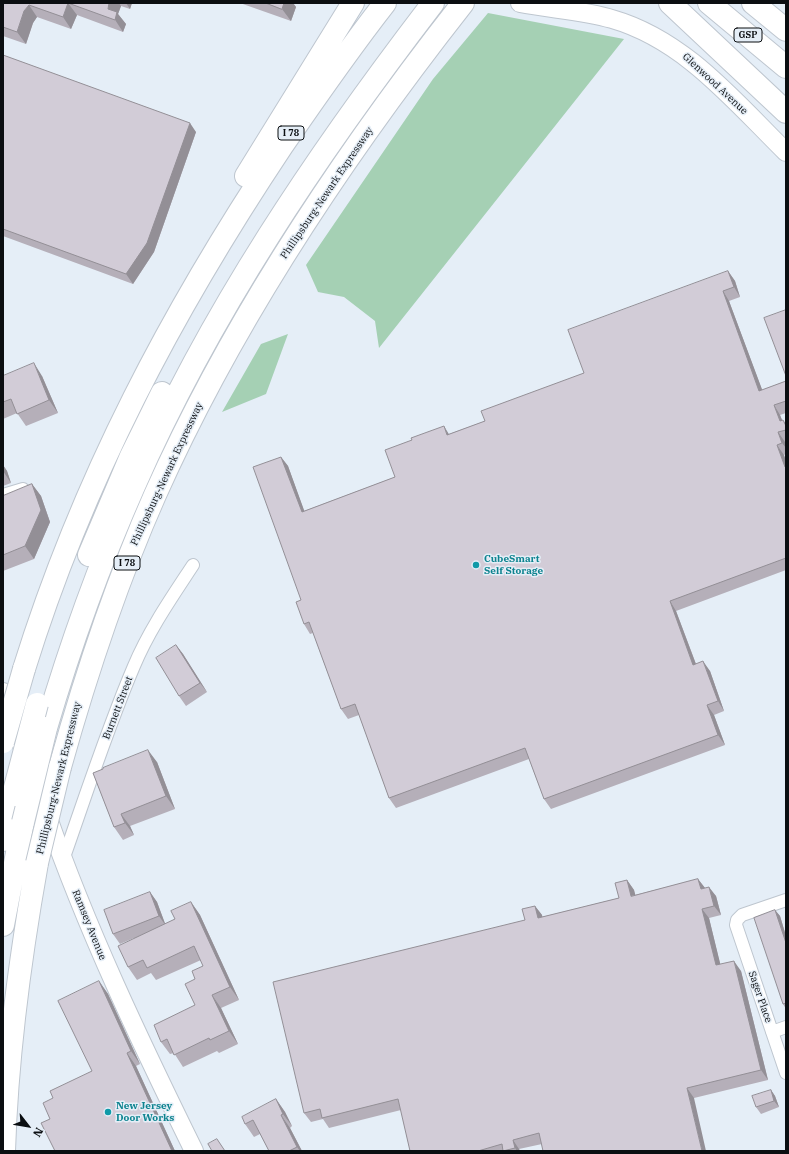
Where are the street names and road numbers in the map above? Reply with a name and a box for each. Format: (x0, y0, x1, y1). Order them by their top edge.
road number: GSP (734, 28, 762, 42)
street label: Glenwood Avenue (680, 51, 750, 117)
street label: Phillipsburg-Newark Expressway (278, 125, 376, 261)
road number: I 78 (278, 126, 304, 140)
street label: Phillipsburg-Newark Expressway (128, 401, 206, 547)
road number: I 78 (114, 556, 140, 570)
street label: Burnett Street (101, 675, 135, 741)
street label: Phillipsburg-Newark Expressway (34, 701, 84, 855)
street label: Ramsey Avenue (69, 888, 109, 962)
street label: Sager Place (746, 970, 774, 1024)

